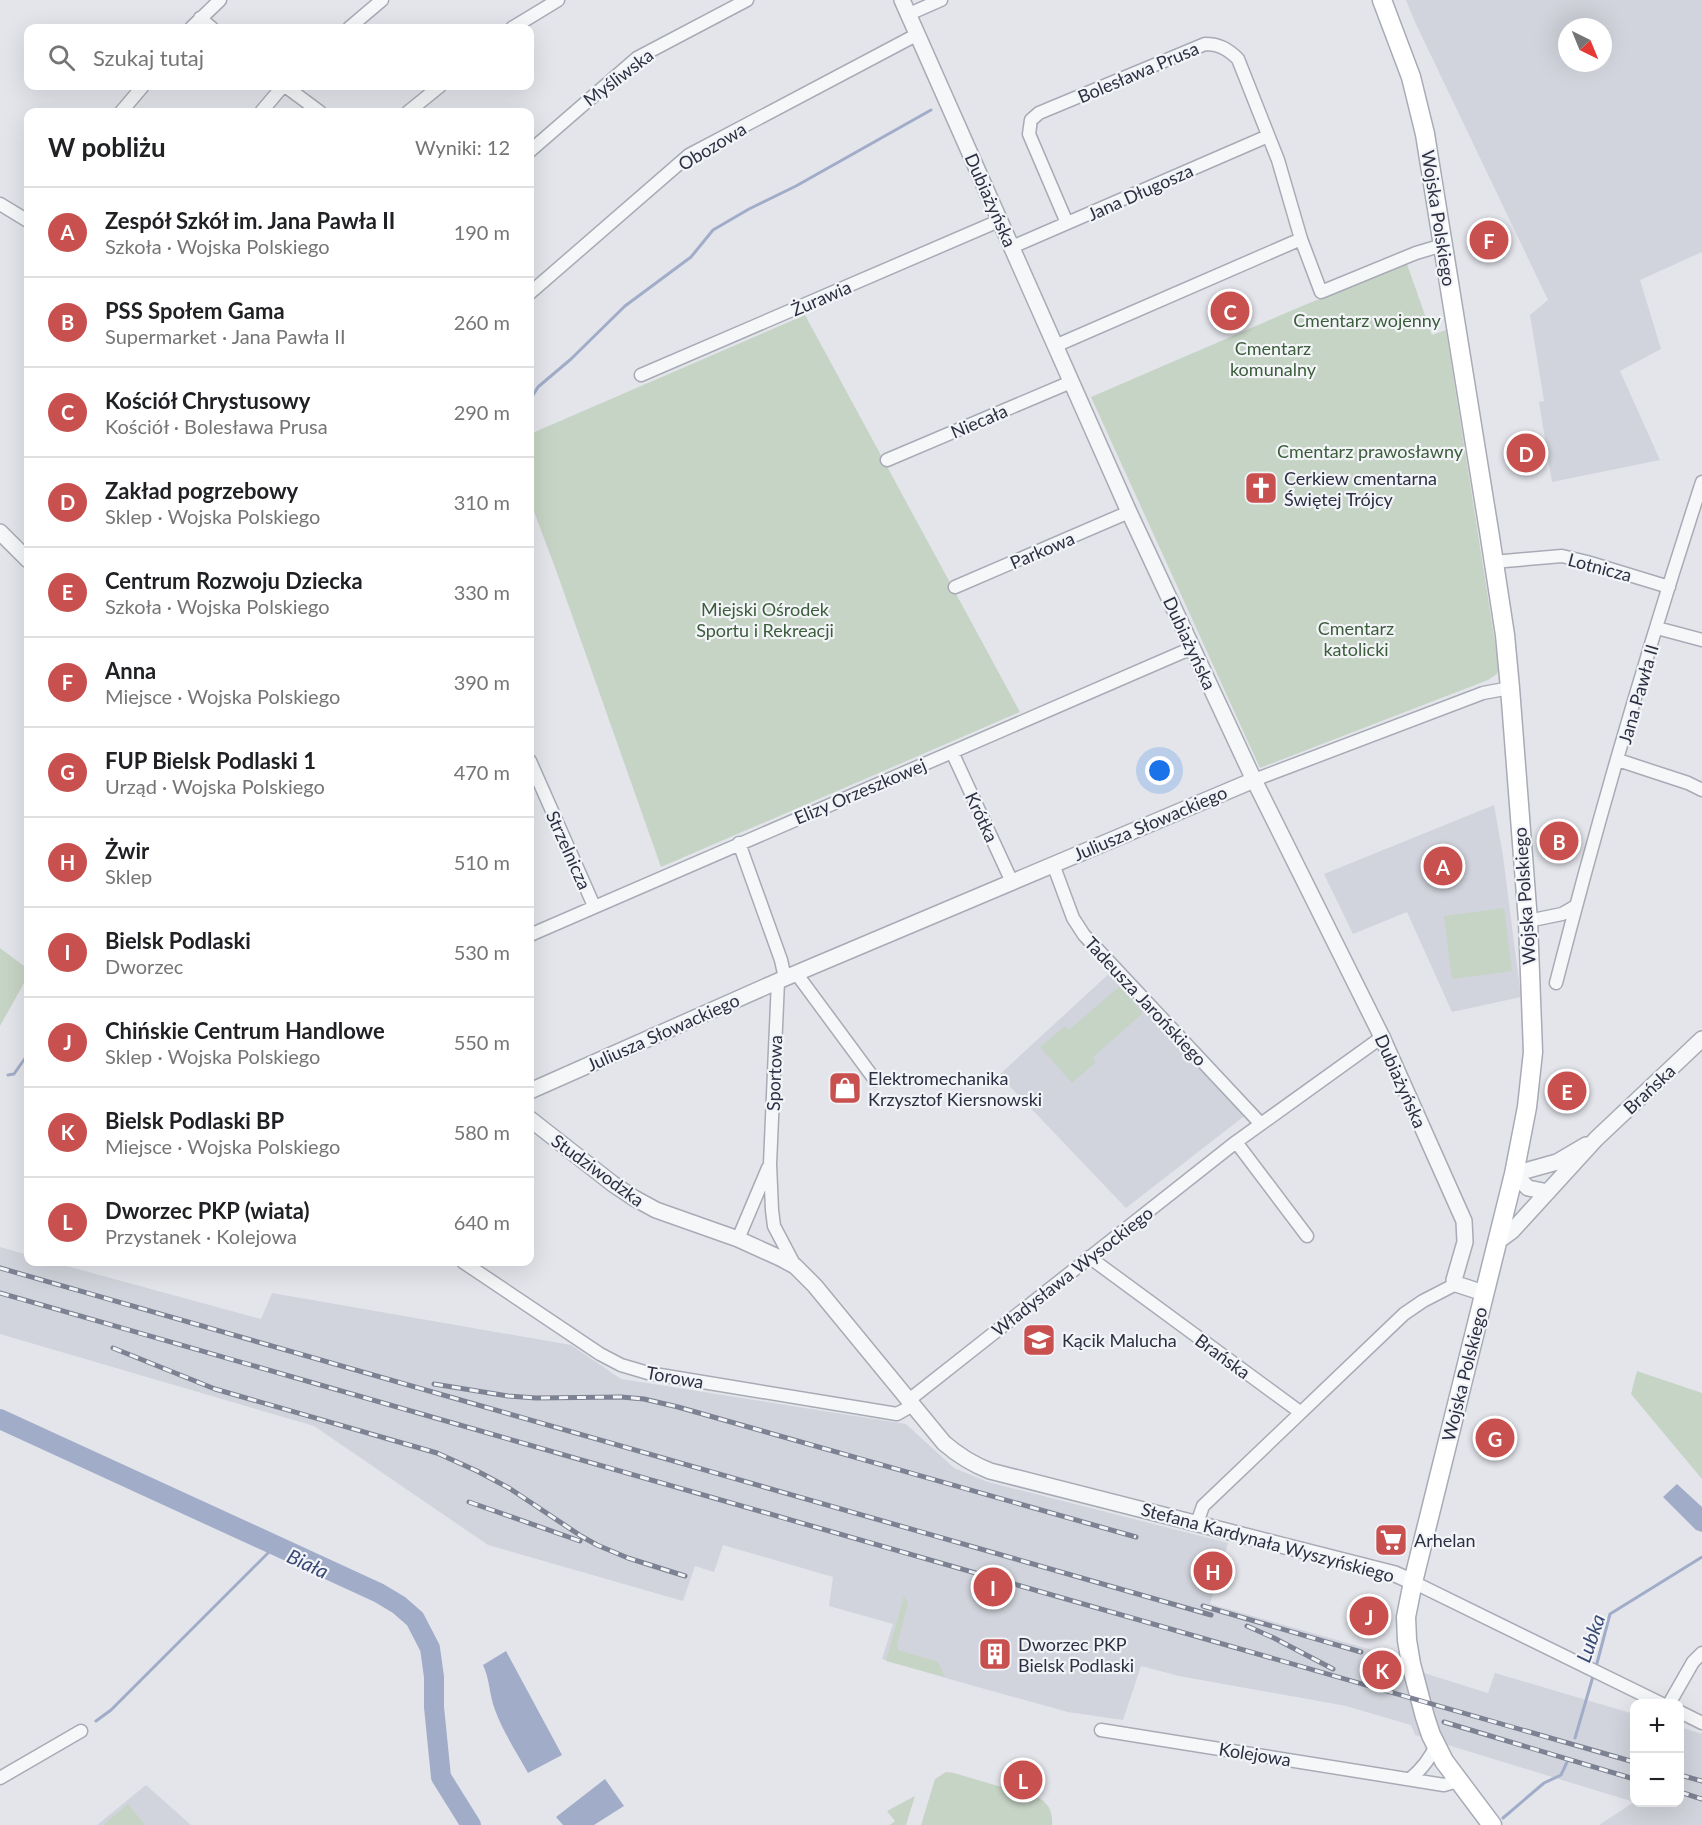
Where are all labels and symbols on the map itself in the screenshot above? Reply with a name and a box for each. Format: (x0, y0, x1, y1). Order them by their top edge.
north arrow (1558, 18, 1612, 72)
street label: Bolesława Prusa (1074, 37, 1202, 107)
street label: Myśliwska (579, 44, 657, 110)
street label: Obozowa (674, 117, 750, 175)
street label: Wojska Polskiego (1417, 148, 1461, 288)
street label: Dubiażyńska (961, 150, 1021, 250)
street label: Jana Długosza (1084, 159, 1196, 225)
pin: F (1470, 218, 1508, 262)
street label: Żurawia (788, 276, 854, 320)
pin: C (1210, 288, 1250, 334)
park label: Cmentarz wojenny (1293, 309, 1442, 331)
park label: Cmentarz komunalny (1230, 337, 1317, 380)
street label: Niecała (947, 399, 1011, 443)
pin: D (1506, 430, 1546, 476)
park label: Cmentarz prawosławny (1277, 440, 1464, 462)
place label: Cerkiew cmentarna Świętej Trójcy (1284, 467, 1437, 510)
church icon: Cerkiew cmentarna Świętej Trójcy (1243, 470, 1279, 506)
street label: Parkowa (1007, 527, 1077, 573)
street label: Lotnicza (1566, 548, 1634, 586)
street label: Dubiażyńska (1159, 593, 1221, 693)
park label: Miejski Ośrodek Sportu i Rekreacji (696, 598, 834, 641)
park label: Cmentarz katolicki (1318, 617, 1394, 660)
street label: Jana Pawła II (1613, 642, 1663, 746)
street label: Elizy Orzeszkowej (791, 753, 929, 829)
your location (1145, 756, 1174, 785)
street label: Juliusza Słowackiego (1070, 781, 1230, 865)
street label: Krótka (961, 788, 1003, 846)
street label: Strzelnicza (542, 807, 596, 893)
pin: B (1540, 818, 1578, 864)
street label: Wojska Polskiego (1508, 827, 1540, 965)
pin: A (1424, 844, 1462, 888)
street label: Tadeusza Jarońskiego (1080, 932, 1212, 1070)
street label: Juliusza Słowackiego (583, 988, 743, 1076)
street label: Dubiażyńska (1371, 1031, 1431, 1131)
street label: Sportowa (762, 1035, 786, 1111)
street label: Brańska (1619, 1060, 1679, 1118)
place label: Elektromechanika Krzysztof Kiersnowski (868, 1067, 1042, 1110)
pin: E (1548, 1068, 1586, 1114)
shop icon: Elektromechanika Krzysztof Kiersnowski (827, 1070, 863, 1106)
street label: Studziwodzka (547, 1129, 649, 1211)
street label: Władysława Wysockiego (987, 1201, 1157, 1341)
street label: Wojska Polskiego (1437, 1305, 1491, 1443)
school or university icon: Kącik Malucha (1021, 1322, 1057, 1358)
place label: Kącik Malucha (1062, 1329, 1177, 1351)
street label: Brańska (1191, 1329, 1255, 1383)
street label: Torowa (645, 1361, 705, 1393)
pin: G (1476, 1416, 1514, 1460)
street label: Stefana Kardynała Wyszyńskiego (1139, 1498, 1397, 1586)
supermarket icon: Arhelan (1373, 1522, 1409, 1558)
place label: Arhelan (1414, 1529, 1476, 1551)
water label: Biała (284, 1543, 332, 1583)
pin: H (1194, 1548, 1232, 1594)
pin: I (974, 1564, 1012, 1610)
pin: J (1350, 1594, 1388, 1638)
water label: Lubka (1571, 1611, 1609, 1665)
place label: Dworzec PKP Bielsk Podlaski (1018, 1633, 1134, 1676)
building icon: Dworzec PKP Bielsk Podlaski (977, 1636, 1013, 1672)
pin: K (1362, 1648, 1402, 1692)
street label: Kolejowa (1217, 1737, 1293, 1771)
pin: L (1004, 1758, 1042, 1802)

